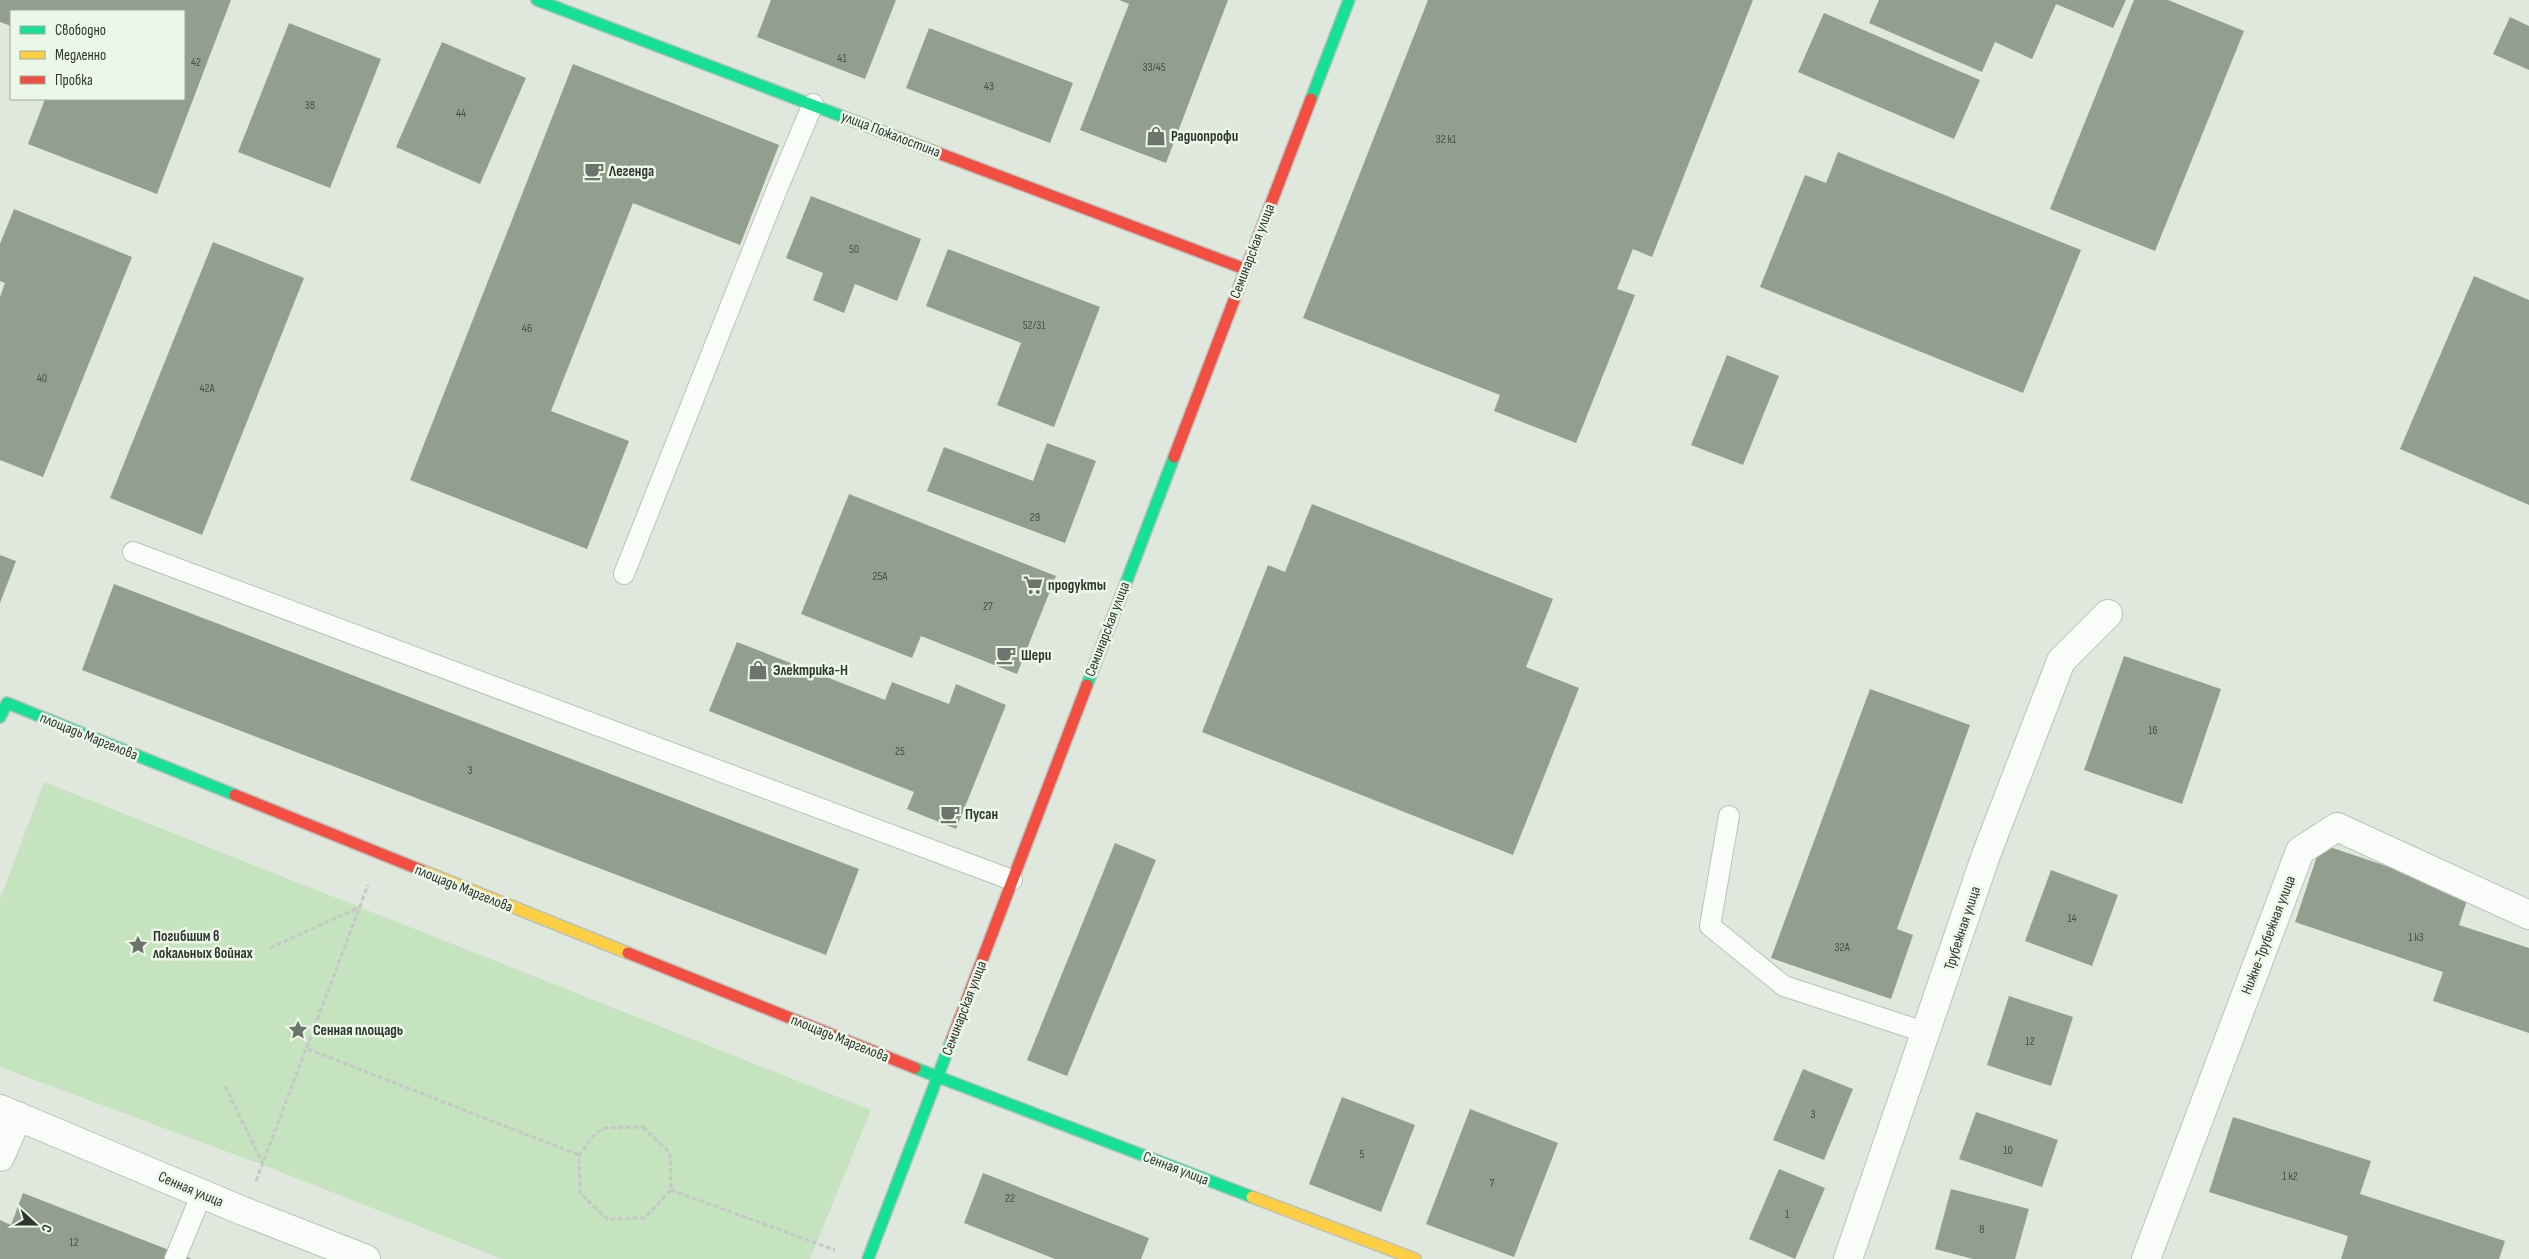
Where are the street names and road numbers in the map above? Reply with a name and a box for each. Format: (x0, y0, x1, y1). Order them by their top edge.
street label: улица Пожалостина (839, 107, 943, 162)
street label: Семинарская улица (1226, 201, 1279, 301)
street label: Семинарская улица (1081, 579, 1134, 679)
street label: площадь Маргелова (37, 708, 141, 765)
street label: площадь Маргелова (412, 860, 516, 917)
street label: Нижне-Трубежная улица (2237, 873, 2300, 997)
street label: Трубежная улица (1940, 884, 1985, 972)
street label: Семинарская улица (938, 958, 991, 1058)
street label: площадь Маргелова (788, 1010, 892, 1067)
street label: Сенная улица (1140, 1147, 1212, 1190)
street label: Сенная улица (155, 1167, 226, 1212)

